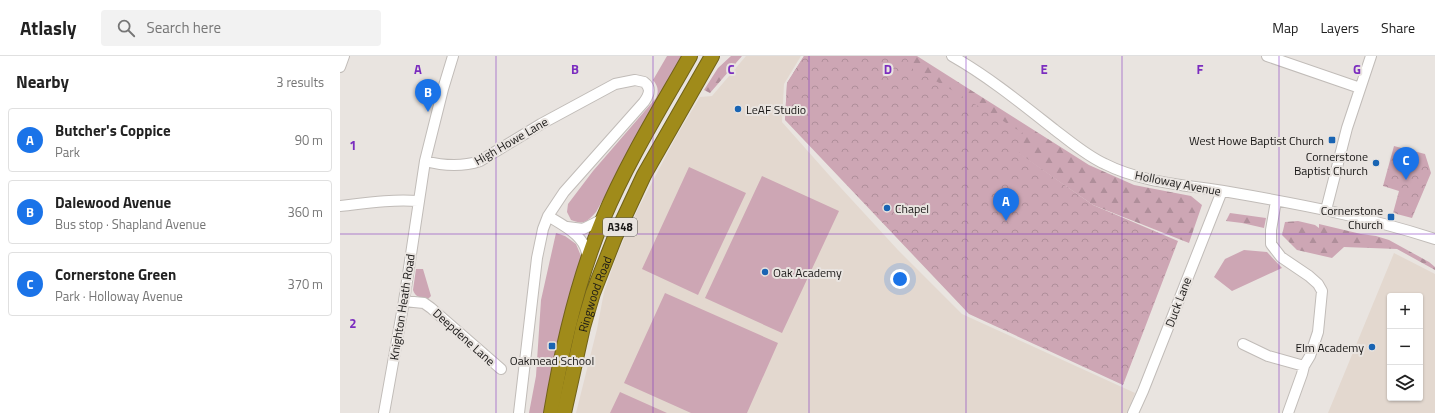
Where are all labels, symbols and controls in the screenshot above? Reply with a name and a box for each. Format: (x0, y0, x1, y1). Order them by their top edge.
search box (101, 10, 381, 46)
text: Atlasly (20, 13, 77, 42)
text: Search here (147, 16, 221, 39)
icon: search (115, 17, 137, 39)
text: Map (1272, 17, 1298, 38)
text: Layers (1320, 17, 1359, 38)
text: Share (1381, 17, 1415, 38)
text: A (414, 59, 422, 79)
text: B (571, 59, 579, 79)
text: C (727, 59, 735, 79)
text: D (884, 59, 892, 79)
text: E (1040, 59, 1048, 79)
text: F (1197, 59, 1204, 79)
text: G (1353, 59, 1361, 79)
text: Nearby (16, 69, 69, 95)
text: 3 results (276, 72, 324, 92)
pin: B (415, 79, 441, 112)
place label: LeAF Studio (746, 100, 806, 119)
marker: LeAF Studio (733, 104, 743, 114)
street label: High Howe Lane (471, 112, 551, 170)
text: Butcher's Coppice (55, 119, 171, 142)
text: A (26, 130, 34, 150)
text: 90 m (295, 130, 323, 150)
place label: West Howe Baptist Church (1189, 131, 1324, 150)
text: 1 (349, 135, 357, 155)
marker: West Howe Baptist Church (1327, 135, 1337, 145)
text: Park (55, 142, 80, 162)
place label: Cornerstone Baptist Church (1294, 147, 1368, 180)
pin: C (1393, 147, 1419, 180)
marker: Cornerstone Baptist Church (1371, 158, 1381, 168)
street label: Holloway Avenue (1133, 165, 1223, 201)
pin: A (993, 188, 1019, 221)
text: Dalewood Avenue (55, 191, 171, 214)
place label: Chapel (895, 199, 929, 218)
place label: Cornerstone Church (1321, 201, 1383, 234)
text: B (26, 202, 34, 222)
text: 360 m (287, 202, 323, 222)
marker: Chapel (882, 203, 892, 213)
marker: Cornerstone Church (1386, 212, 1396, 222)
text: Bus stop · Shapland Avenue (55, 214, 206, 234)
road number: A348 (603, 218, 637, 236)
street label: Knighton Heath Road (384, 252, 420, 362)
street label: Ringwood Road (573, 253, 616, 334)
text: Cornerstone Green (55, 263, 176, 286)
place label: Oak Academy (773, 263, 842, 282)
marker: Oak Academy (760, 267, 770, 277)
your location (890, 269, 910, 289)
text: C (26, 274, 34, 294)
text: 370 m (287, 274, 323, 294)
street label: Duck Lane (1160, 274, 1196, 330)
text: Park · Holloway Avenue (55, 286, 183, 306)
map controls (1387, 293, 1423, 401)
button: + (1387, 293, 1423, 329)
street label: Deepdene Lane (429, 304, 499, 370)
text: 2 (349, 313, 357, 333)
button: − (1387, 329, 1423, 365)
place label: Elm Academy (1295, 338, 1364, 357)
marker: Oakmead School (547, 341, 557, 351)
marker: Elm Academy (1367, 342, 1377, 352)
place label: Oakmead School (510, 351, 594, 370)
button: layers (1387, 365, 1423, 401)

